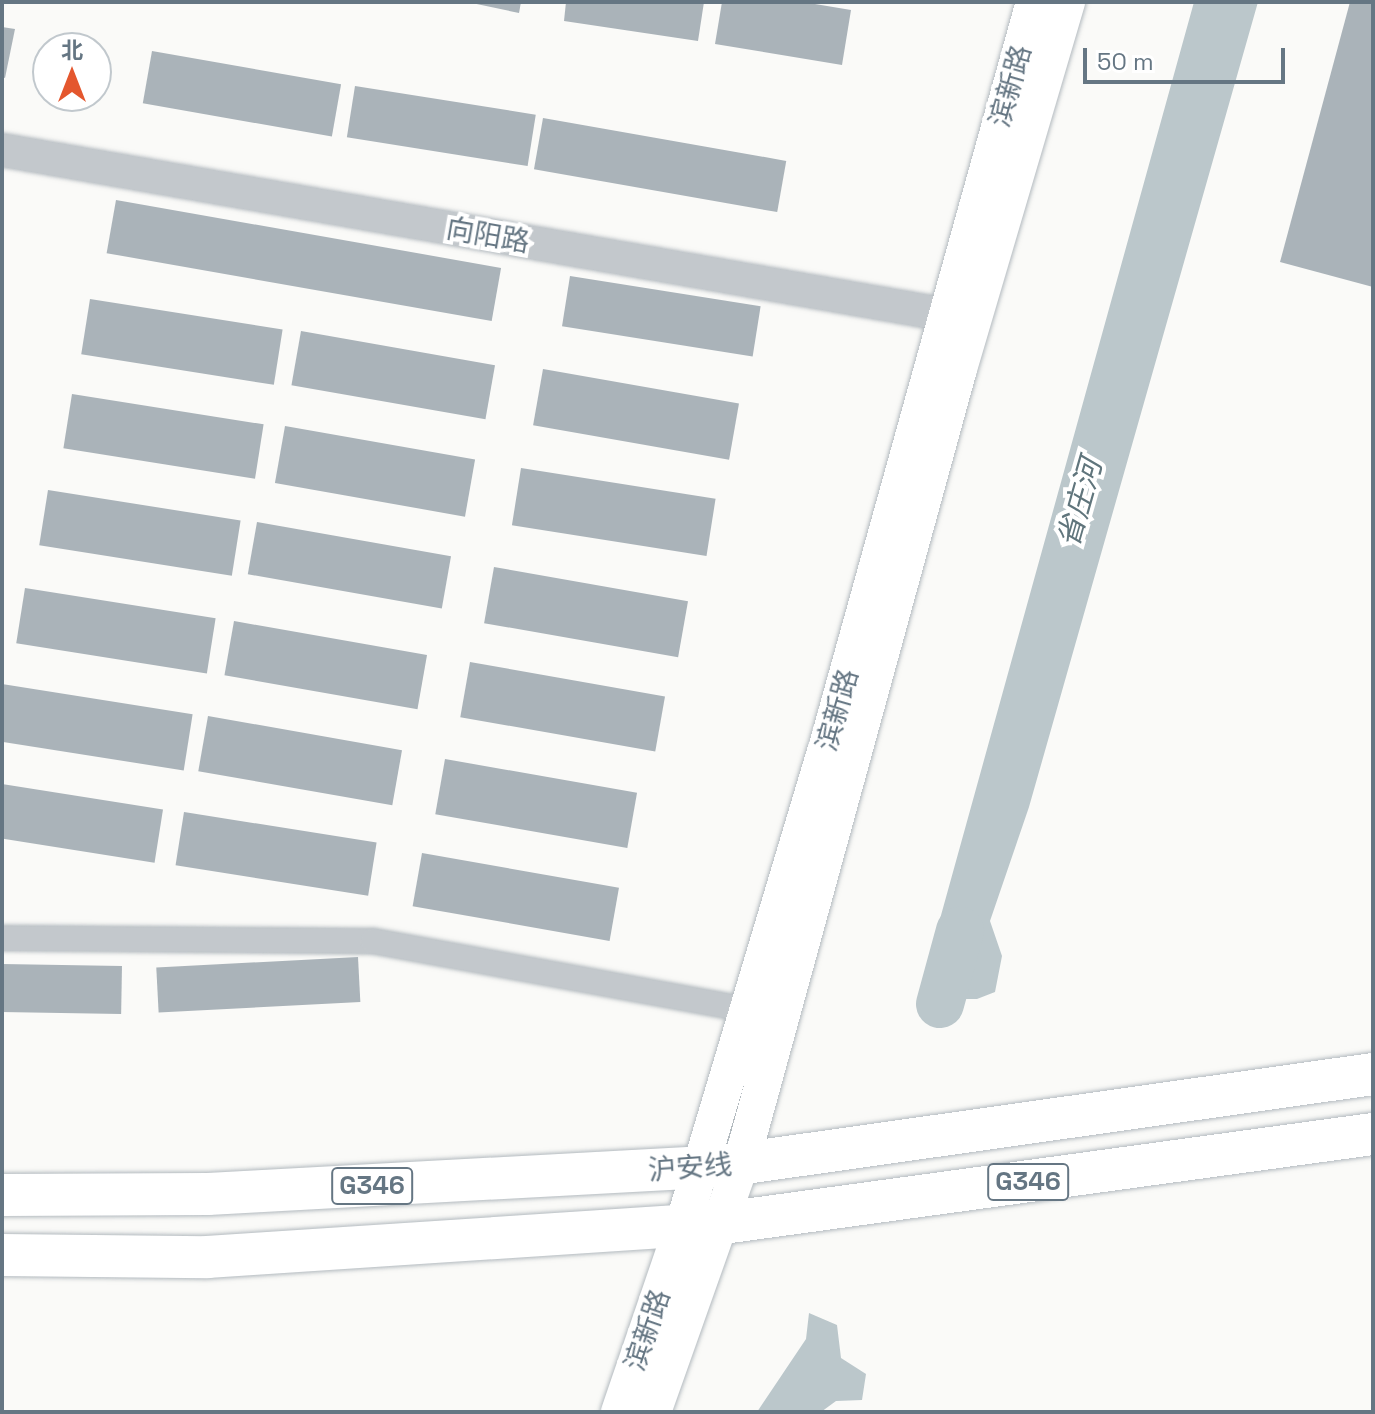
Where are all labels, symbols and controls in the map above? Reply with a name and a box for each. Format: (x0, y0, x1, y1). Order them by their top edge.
north arrow (32, 32, 112, 112)
scale bar (1087, 32, 1289, 82)
text: 北 (61, 36, 83, 64)
street label: 滨新路 (982, 41, 1038, 131)
text: 50 m (1097, 46, 1154, 77)
street label: 向阳路 (444, 211, 532, 259)
water label: 省庄河 (1050, 455, 1110, 551)
street label: 滨新路 (809, 665, 865, 755)
street label: 沪安线 (647, 1147, 733, 1187)
road number: G346 (986, 1160, 1070, 1204)
road number: G346 (330, 1164, 414, 1208)
street label: 滨新路 (617, 1285, 677, 1375)

